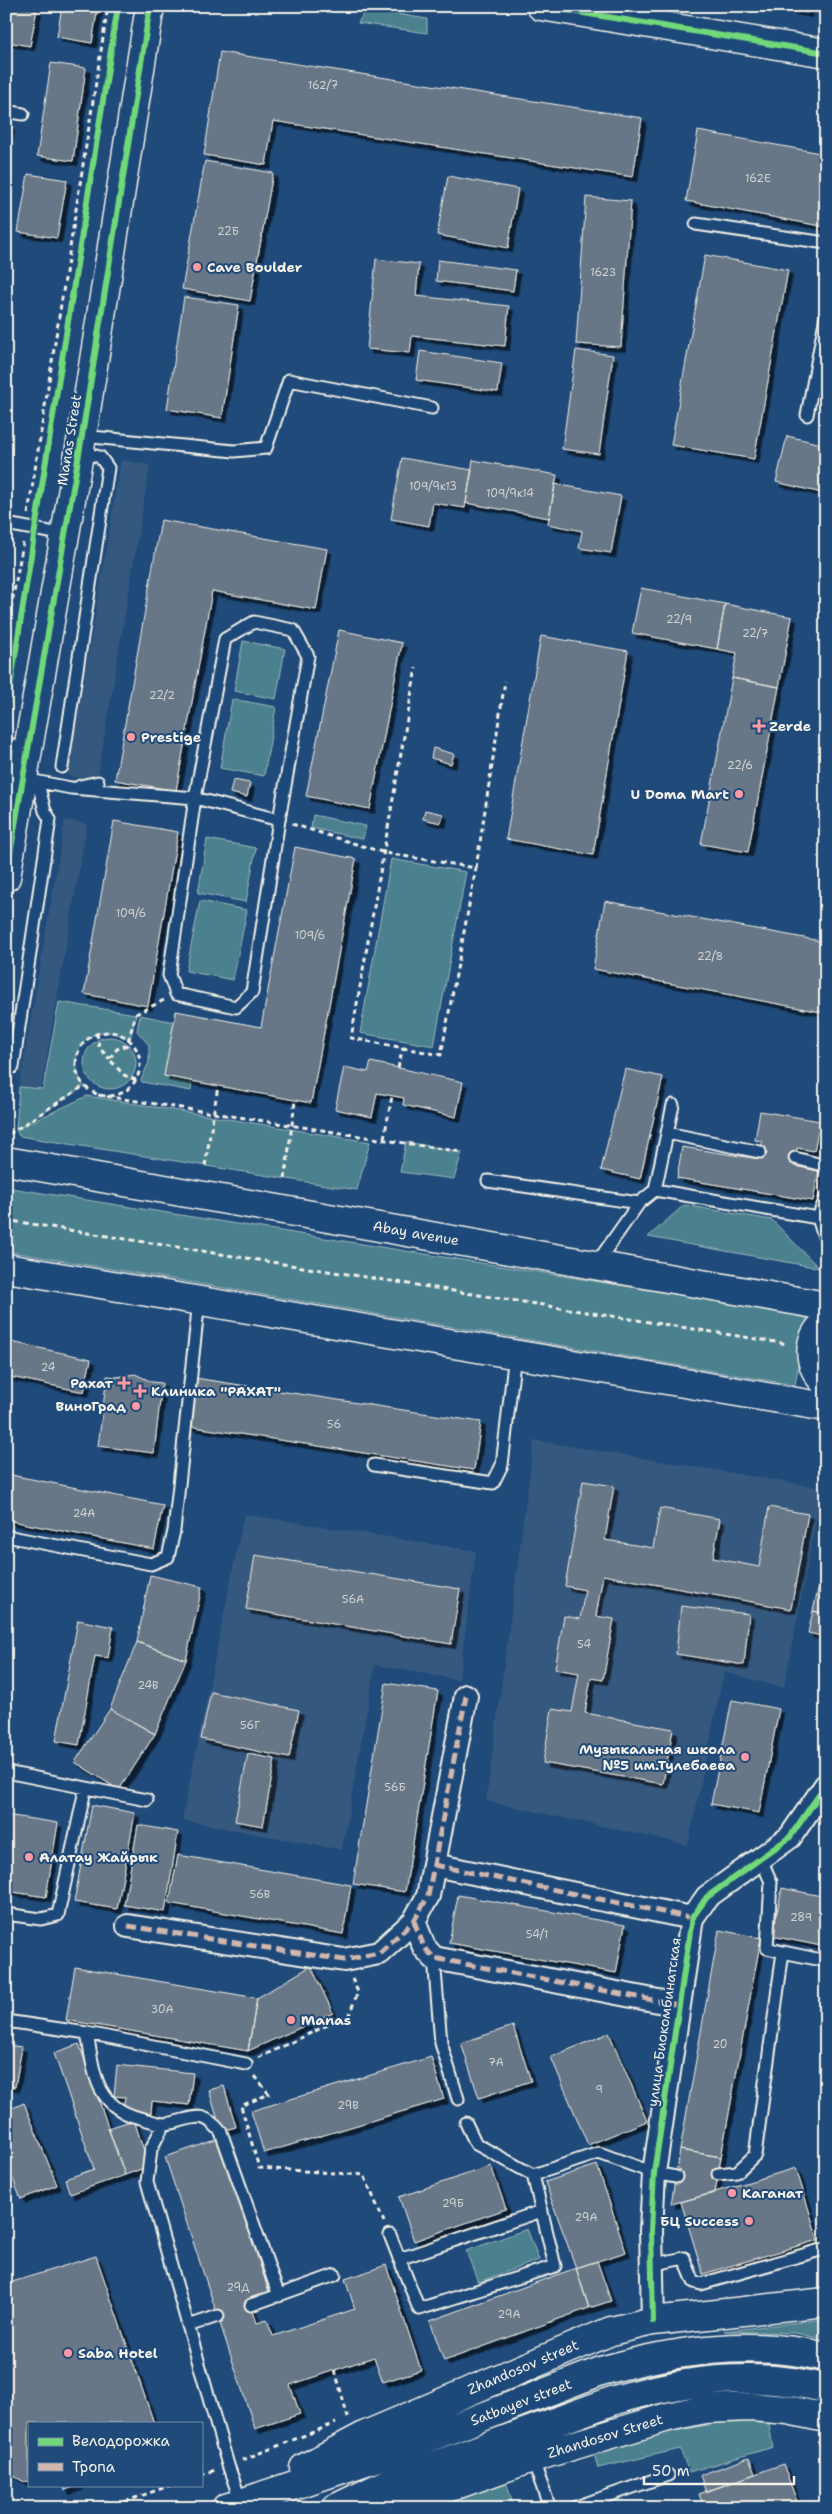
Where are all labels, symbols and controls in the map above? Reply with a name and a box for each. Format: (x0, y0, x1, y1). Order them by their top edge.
house number: 162/7 (308, 78, 338, 93)
house number: 162Е (745, 171, 771, 186)
house number: 22Б (217, 224, 239, 239)
place label: Cave Boulder (207, 258, 303, 276)
marker: Cave Boulder (191, 261, 203, 273)
house number: 162З (590, 265, 616, 280)
street label: Manas Street (53, 393, 85, 487)
house number: 109/9к13 (409, 479, 457, 494)
house number: 109/9к14 (486, 486, 534, 501)
house number: 22/9 (666, 612, 692, 627)
house number: 22/7 (742, 626, 768, 641)
house number: 22/2 (149, 688, 175, 703)
place label: Zerde (769, 717, 811, 735)
marker: Zerde (753, 720, 765, 732)
place label: Prestige (141, 728, 201, 746)
marker: Prestige (125, 731, 137, 743)
house number: 22/6 (727, 758, 753, 773)
place label: U Doma Mart (631, 785, 729, 803)
marker: U Doma Mart (733, 788, 745, 800)
house number: 109/6 (116, 906, 146, 921)
house number: 109/6 (295, 928, 325, 943)
house number: 22/8 (697, 949, 723, 964)
street label: Abay avenue (371, 1217, 461, 1249)
house number: 24 (41, 1360, 56, 1375)
place label: Рахат (70, 1374, 114, 1392)
marker: Рахат (117, 1376, 131, 1390)
place label: Клиника "РАХАТ" (151, 1382, 281, 1400)
marker: Клиника "РАХАТ" (133, 1384, 147, 1398)
place label: ВиноГрад (55, 1397, 126, 1415)
marker: ВиноГрад (130, 1400, 142, 1412)
house number: 56 (327, 1417, 341, 1432)
house number: 24А (73, 1506, 95, 1521)
house number: 56А (342, 1592, 364, 1607)
house number: 54 (577, 1637, 591, 1652)
house number: 24В (137, 1678, 159, 1693)
house number: 56Г (240, 1718, 260, 1733)
place label: Музыкальная школа №5 им.Тулебаева (579, 1740, 735, 1774)
marker: Музыкальная школа №5 им.Тулебаева (739, 1751, 751, 1763)
house number: 56Б (384, 1780, 406, 1795)
place label: Алатау Жайрык (39, 1848, 158, 1866)
marker: Алатау Жайрык (23, 1851, 35, 1863)
house number: 56В (250, 1887, 271, 1902)
house number: 289 (790, 1910, 812, 1925)
house number: 54/1 (526, 1927, 548, 1942)
street label: улица Биокомбинатская (643, 1936, 685, 2108)
house number: 30А (150, 2002, 174, 2017)
place label: Manas (301, 2011, 351, 2029)
marker: Manas (285, 2014, 297, 2026)
house number: 20 (712, 2037, 728, 2052)
house number: 7А (488, 2055, 504, 2070)
house number: 9 (595, 2082, 603, 2097)
house number: 29В (337, 2098, 359, 2113)
place label: Каганат (742, 2184, 804, 2202)
marker: Каганат (726, 2187, 738, 2199)
house number: 29Б (442, 2196, 464, 2211)
house number: 29А (575, 2210, 597, 2225)
place label: БЦ Success (660, 2212, 739, 2230)
marker: БЦ Success (743, 2215, 755, 2227)
house number: 29Д (226, 2280, 250, 2295)
house number: 29А (498, 2307, 520, 2322)
street label: Zhandosov street (465, 2336, 581, 2398)
place label: Saba Hotel (78, 2344, 158, 2362)
marker: Saba Hotel (62, 2347, 74, 2359)
street label: Satbayev street (468, 2374, 574, 2430)
street label: Zhandosov Street (545, 2410, 665, 2462)
legend (28, 2422, 202, 2486)
text: Велодорожка (72, 2431, 171, 2451)
scale bar (644, 2454, 794, 2486)
text: Тропа (72, 2457, 116, 2477)
text: 50 m (652, 2461, 690, 2481)

